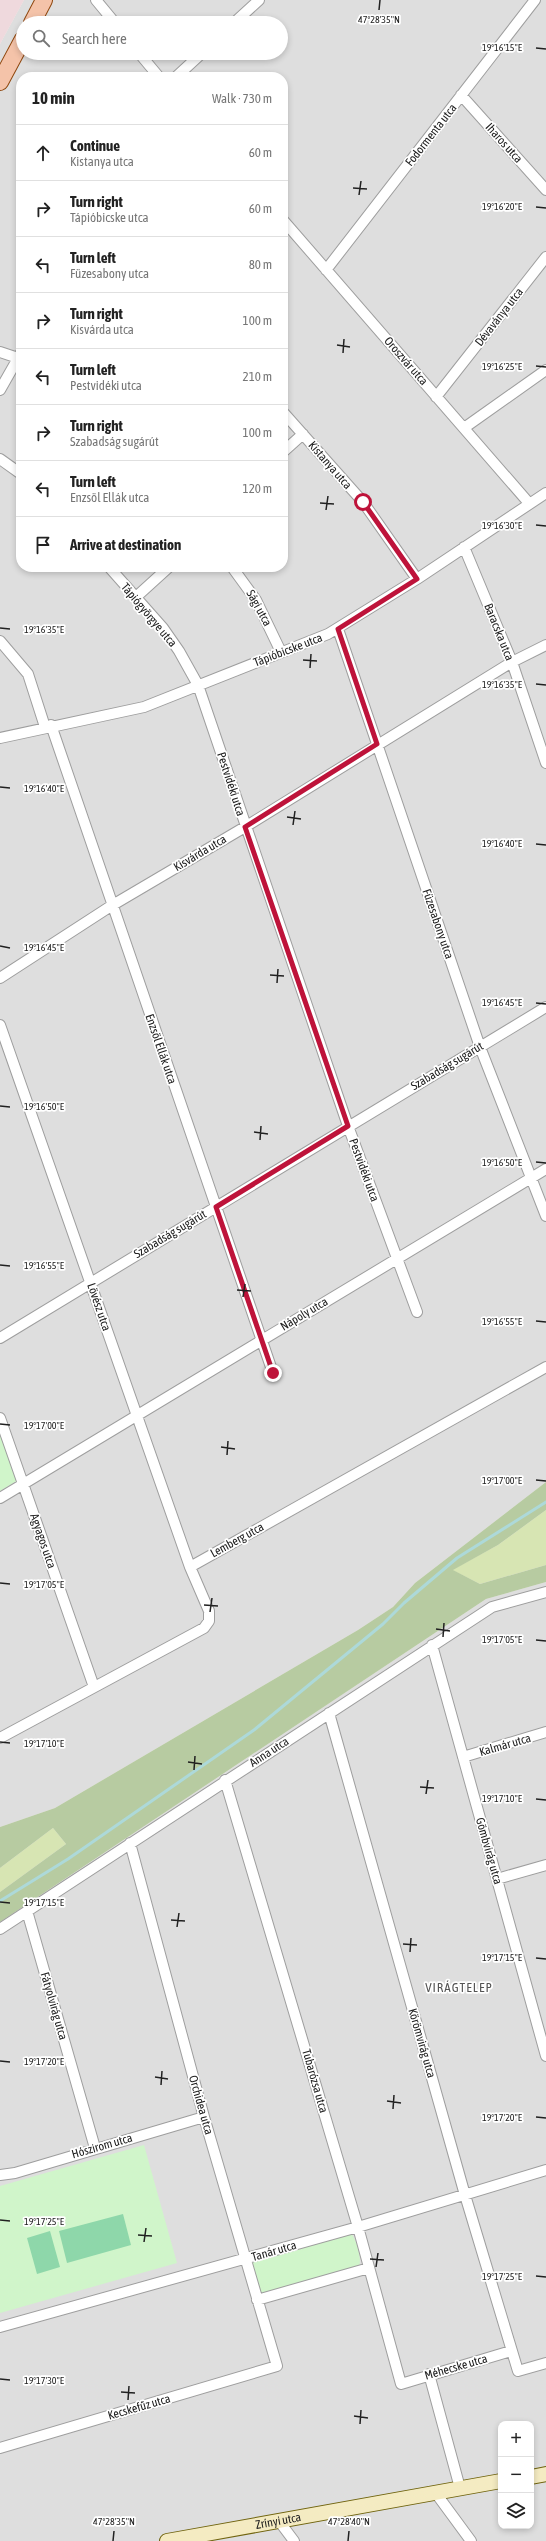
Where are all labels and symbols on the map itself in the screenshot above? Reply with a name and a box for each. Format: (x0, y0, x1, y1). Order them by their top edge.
text: 47°28'35"N (358, 14, 400, 25)
text: 19°16'15"E (482, 42, 523, 53)
street label: Fodormenta utca (402, 101, 460, 169)
street label: Iharos utca (483, 120, 525, 166)
text: 19°16'20"E (482, 201, 523, 212)
street label: Dévaványa utca (472, 285, 526, 349)
street label: Oroszvár utca (381, 334, 431, 388)
text: 19°16'25"E (482, 361, 523, 372)
street label: Kistanya utca (305, 438, 355, 492)
route start (354, 493, 372, 511)
text: 19°16'30"E (482, 520, 523, 531)
street label: Tápiógyörgye utca (118, 580, 180, 650)
street label: Sági utca (243, 587, 275, 629)
street label: Baracska utca (481, 601, 517, 663)
text: 19°16'35"E (24, 624, 65, 635)
street label: Tápióbicske utca (252, 630, 324, 670)
text: 19°16'35"E (482, 679, 523, 690)
street label: Pestvidéki utca (214, 750, 248, 818)
text: 19°16'40"E (24, 783, 65, 794)
street label: Kisvárda utca (171, 832, 229, 874)
text: 19°16'40"E (482, 838, 523, 849)
street label: Füzesabony utca (420, 887, 456, 961)
text: 19°16'45"E (24, 942, 65, 953)
text: 19°16'45"E (482, 997, 523, 1008)
street label: Enzsöl Ellák utca (142, 1012, 180, 1086)
street label: Szabadság sugárút (408, 1039, 486, 1093)
text: 19°16'50"E (24, 1101, 65, 1112)
street label: Pestvidéki utca (346, 1136, 382, 1204)
text: 19°16'50"E (482, 1157, 523, 1168)
street label: Szabadság sugárút (131, 1207, 209, 1261)
text: 19°16'55"E (24, 1260, 65, 1271)
street label: Lövész utca (84, 1281, 114, 1333)
street label: Nápoly utca (278, 1294, 330, 1334)
text: 19°16'55"E (482, 1316, 523, 1327)
route end (264, 1364, 282, 1382)
text: 19°17'00"E (24, 1420, 65, 1431)
text: 19°17'00"E (482, 1475, 523, 1486)
street label: Agyagos utca (27, 1512, 59, 1570)
street label: Lemberg utca (208, 1520, 266, 1560)
text: 19°17'05"E (24, 1579, 65, 1590)
text: 19°17'05"E (482, 1634, 523, 1645)
street label: Kalmár utca (478, 1731, 532, 1759)
street label: Anna utca (247, 1734, 291, 1770)
text: 19°17'10"E (24, 1738, 65, 1749)
text: 19°17'10"E (482, 1793, 523, 1804)
street label: Gömbvirág utca (473, 1816, 505, 1886)
text: 19°17'15"E (24, 1897, 65, 1908)
text: 19°17'15"E (482, 1952, 523, 1963)
street label: Fátyolvirág utca (38, 1971, 70, 2041)
district label: VIRÁGTELEP (425, 1980, 493, 1995)
street label: Körömvirág utca (405, 2007, 439, 2079)
street label: Tubarózsa utca (299, 2047, 331, 2115)
text: 19°17'20"E (24, 2056, 65, 2067)
street label: Orchidea utca (186, 2074, 216, 2136)
text: 19°17'20"E (482, 2112, 523, 2123)
street label: Hószirom utca (70, 2131, 134, 2161)
text: 19°17'25"E (24, 2216, 65, 2227)
street label: Tanár utca (250, 2238, 298, 2264)
text: 19°17'25"E (482, 2271, 523, 2282)
street label: Méhecske utca (423, 2351, 489, 2383)
text: 19°17'30"E (24, 2375, 65, 2386)
street label: Kecskefűz utca (106, 2391, 172, 2423)
street label: Zrínyi utca (254, 2510, 302, 2532)
text: 47°28'35"N (93, 2516, 135, 2527)
text: 47°28'40"N (328, 2516, 370, 2527)

